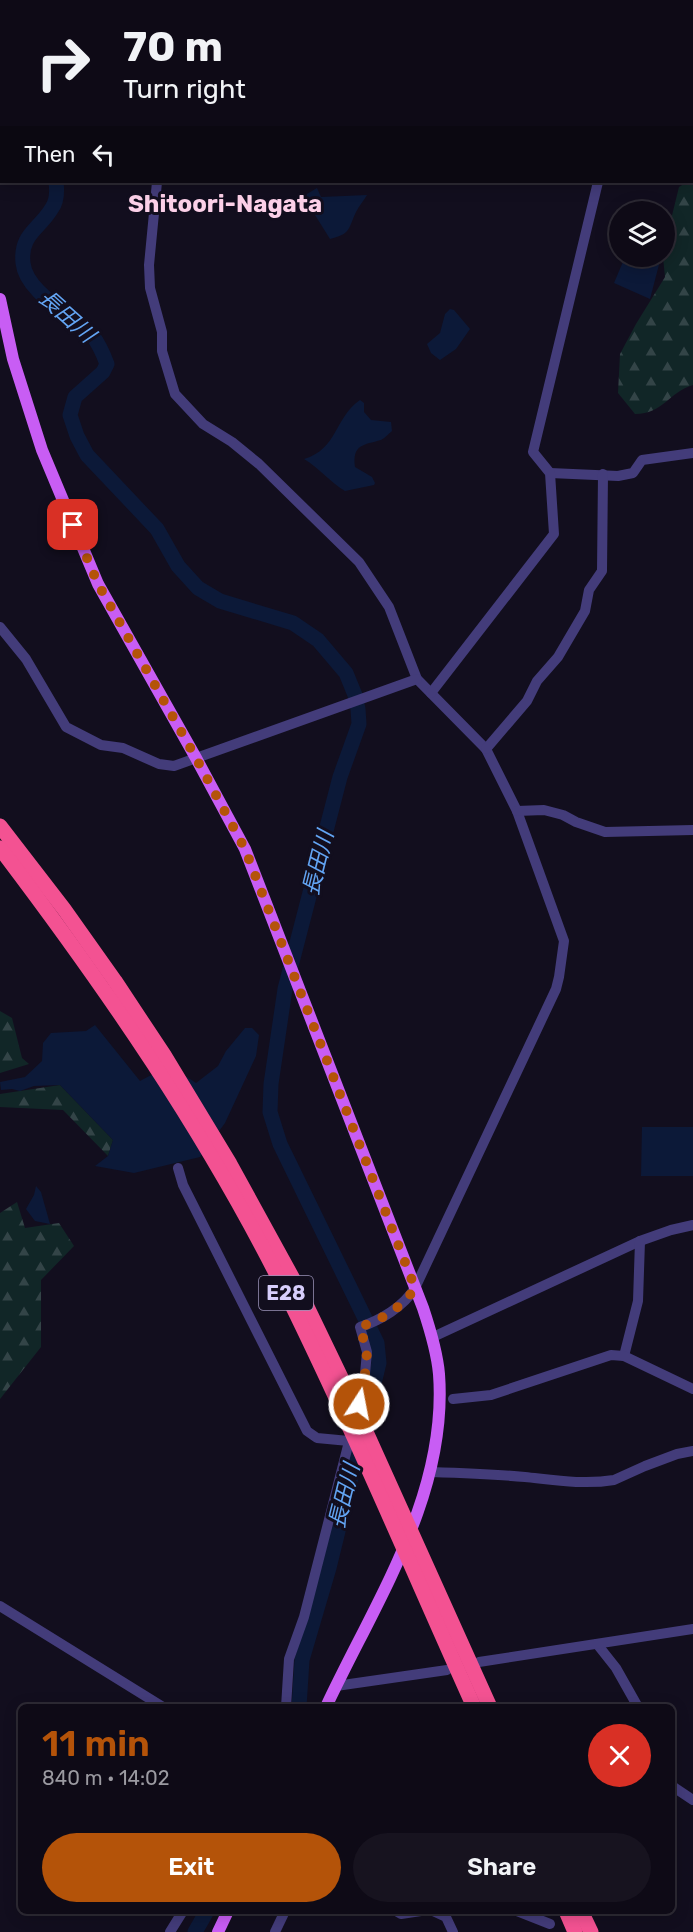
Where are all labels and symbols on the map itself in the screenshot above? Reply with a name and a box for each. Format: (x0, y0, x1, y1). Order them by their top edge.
district label: Shitoori-Nagata (128, 190, 322, 218)
water label: 長田川 (33, 284, 102, 349)
pin (47, 499, 98, 550)
water label: 長田川 (297, 826, 340, 898)
road number: E28 (259, 1276, 313, 1310)
position arrow (327, 1372, 391, 1436)
water label: 長田川 (323, 1459, 366, 1531)

